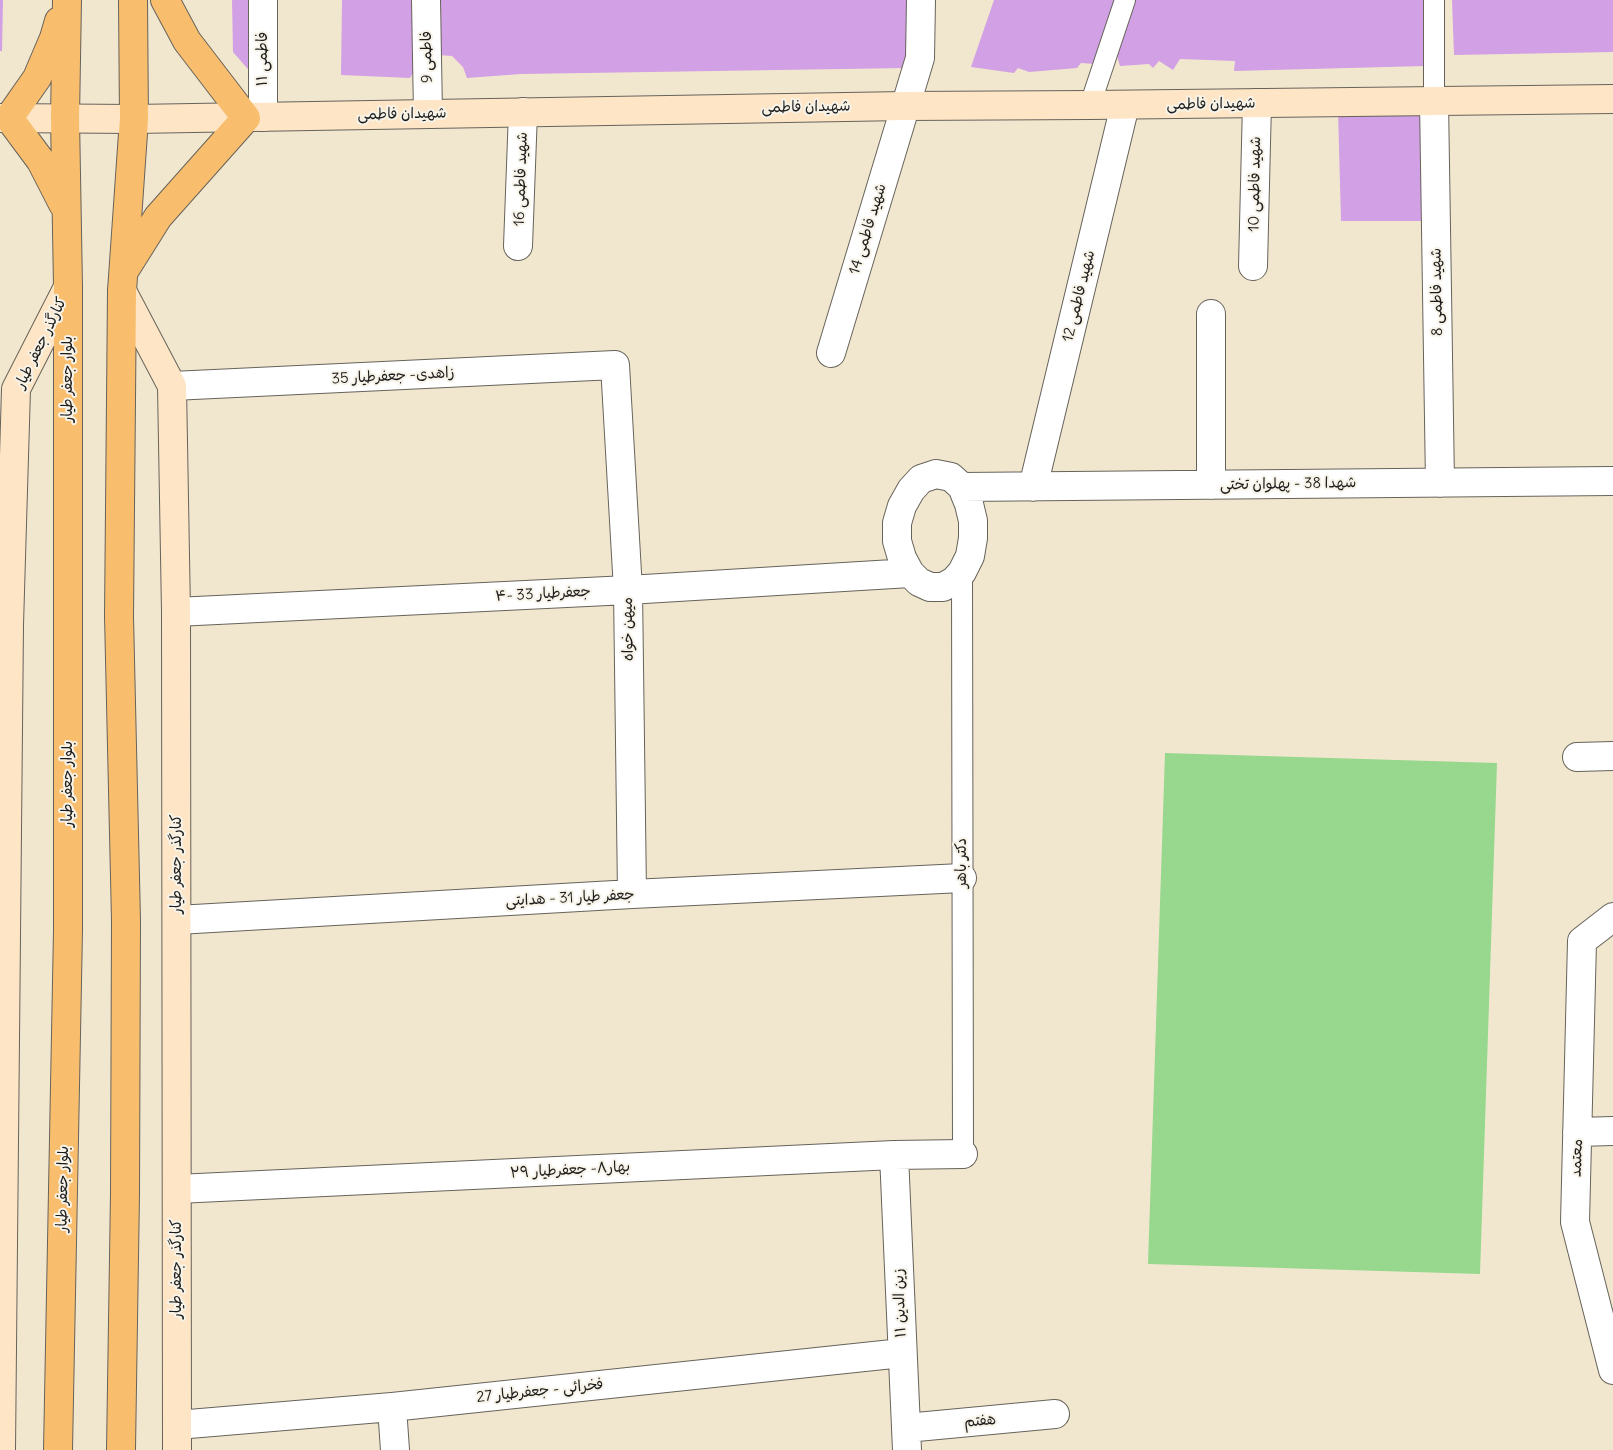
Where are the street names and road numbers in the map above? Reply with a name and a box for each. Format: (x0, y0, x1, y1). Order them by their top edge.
street label: فاطمی 9 (418, 31, 436, 83)
street label: فاطمی ۱۱ (254, 32, 272, 86)
street label: شهیدان فاطمی (1166, 94, 1256, 114)
street label: شهیدان فاطمی (761, 97, 851, 117)
street label: شهیدان فاطمی (357, 104, 447, 124)
street label: شهید فاطمی 16 (510, 132, 532, 226)
street label: شهید فاطمی 10 (1245, 136, 1265, 232)
street label: شهید فاطمی 14 (846, 181, 890, 277)
street label: شهید فاطمی 12 (1059, 248, 1099, 344)
street label: شهید فاطمی 8 (1427, 248, 1447, 336)
street label: کنارگذر جعفر طیار (11, 294, 71, 392)
street label: بلوار جعفر طیار (59, 336, 77, 422)
street label: زاهدی- جعفرطیار 35 (331, 364, 455, 388)
street label: شهدا 38 - پهلوان تختی (1220, 474, 1356, 494)
street label: ۴- جعفرطیار 33 (495, 583, 591, 605)
street label: میهن خواه (618, 597, 638, 661)
street label: بلوار جعفر طیار (59, 741, 77, 827)
street label: کنارگذر جعفر طیار (168, 814, 186, 914)
street label: دکتر باهر (953, 838, 971, 888)
street label: جعفر طیار 31 - هدایتی (505, 886, 635, 910)
street label: معتمد (1567, 1139, 1587, 1177)
street label: بلوار جعفر طیار (53, 1146, 73, 1232)
street label: بهار۸- جعفرطیار ۲۹ (509, 1158, 631, 1182)
street label: کنارگذر جعفر طیار (168, 1219, 186, 1319)
street label: زین الدین ۱۱ (890, 1268, 910, 1338)
street label: فخرائی - جعفرطیار 27 (476, 1375, 604, 1407)
street label: هفتم (963, 1411, 997, 1431)

